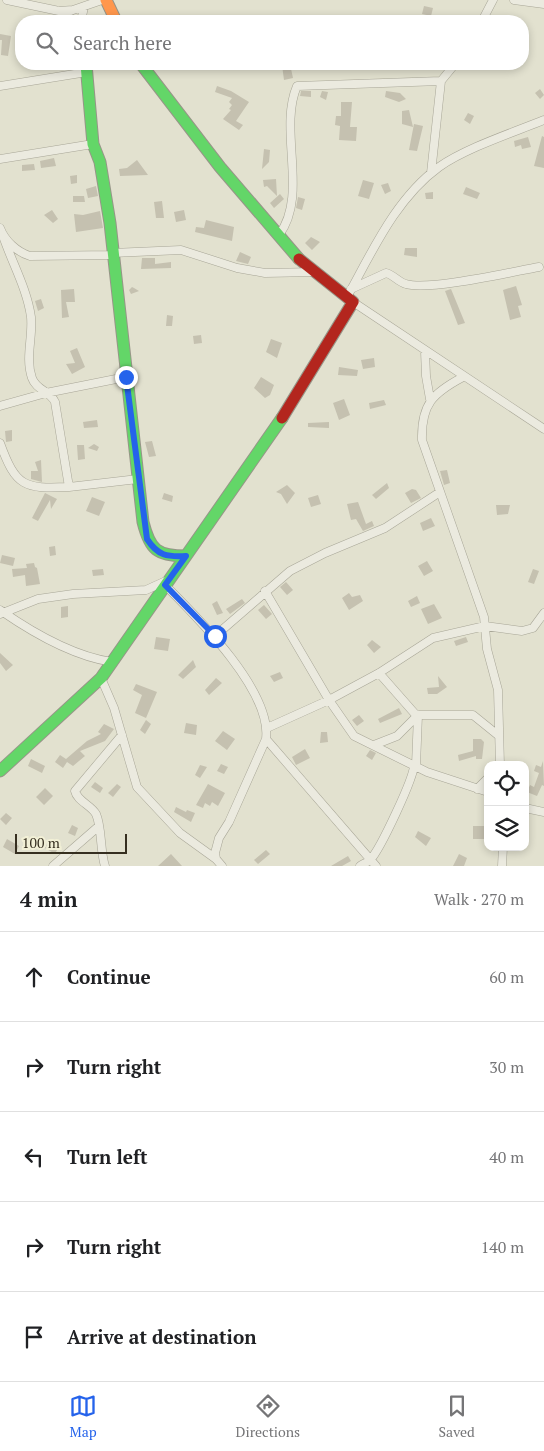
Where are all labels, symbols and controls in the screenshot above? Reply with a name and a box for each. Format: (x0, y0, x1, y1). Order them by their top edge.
search box (15, 15, 529, 70)
icon: search (33, 29, 61, 57)
text: Search here (73, 30, 172, 55)
route end (115, 366, 138, 389)
route start (204, 625, 227, 648)
map controls (484, 761, 529, 851)
button: locate (484, 761, 529, 806)
button: layers (484, 806, 529, 851)
scale bar (15, 831, 128, 854)
text: 100 m (22, 833, 60, 852)
text: 4 min (20, 885, 77, 913)
text: Walk · 270 m (434, 888, 524, 910)
icon: ahead (20, 963, 48, 991)
text: Continue (67, 964, 151, 989)
text: 60 m (489, 966, 524, 988)
icon: right (20, 1053, 48, 1081)
text: Turn right (67, 1054, 161, 1079)
text: 30 m (489, 1056, 524, 1078)
icon: left (20, 1143, 48, 1171)
text: Turn left (67, 1144, 148, 1169)
text: 40 m (489, 1146, 524, 1168)
icon: right (20, 1233, 48, 1261)
text: Turn right (67, 1234, 161, 1259)
text: 140 m (481, 1236, 524, 1258)
icon: arrive (20, 1323, 48, 1351)
text: Arrive at destination (67, 1324, 256, 1349)
tab: Map (69, 1392, 97, 1441)
tab: Directions (236, 1392, 300, 1441)
tab: Saved (439, 1392, 475, 1441)

